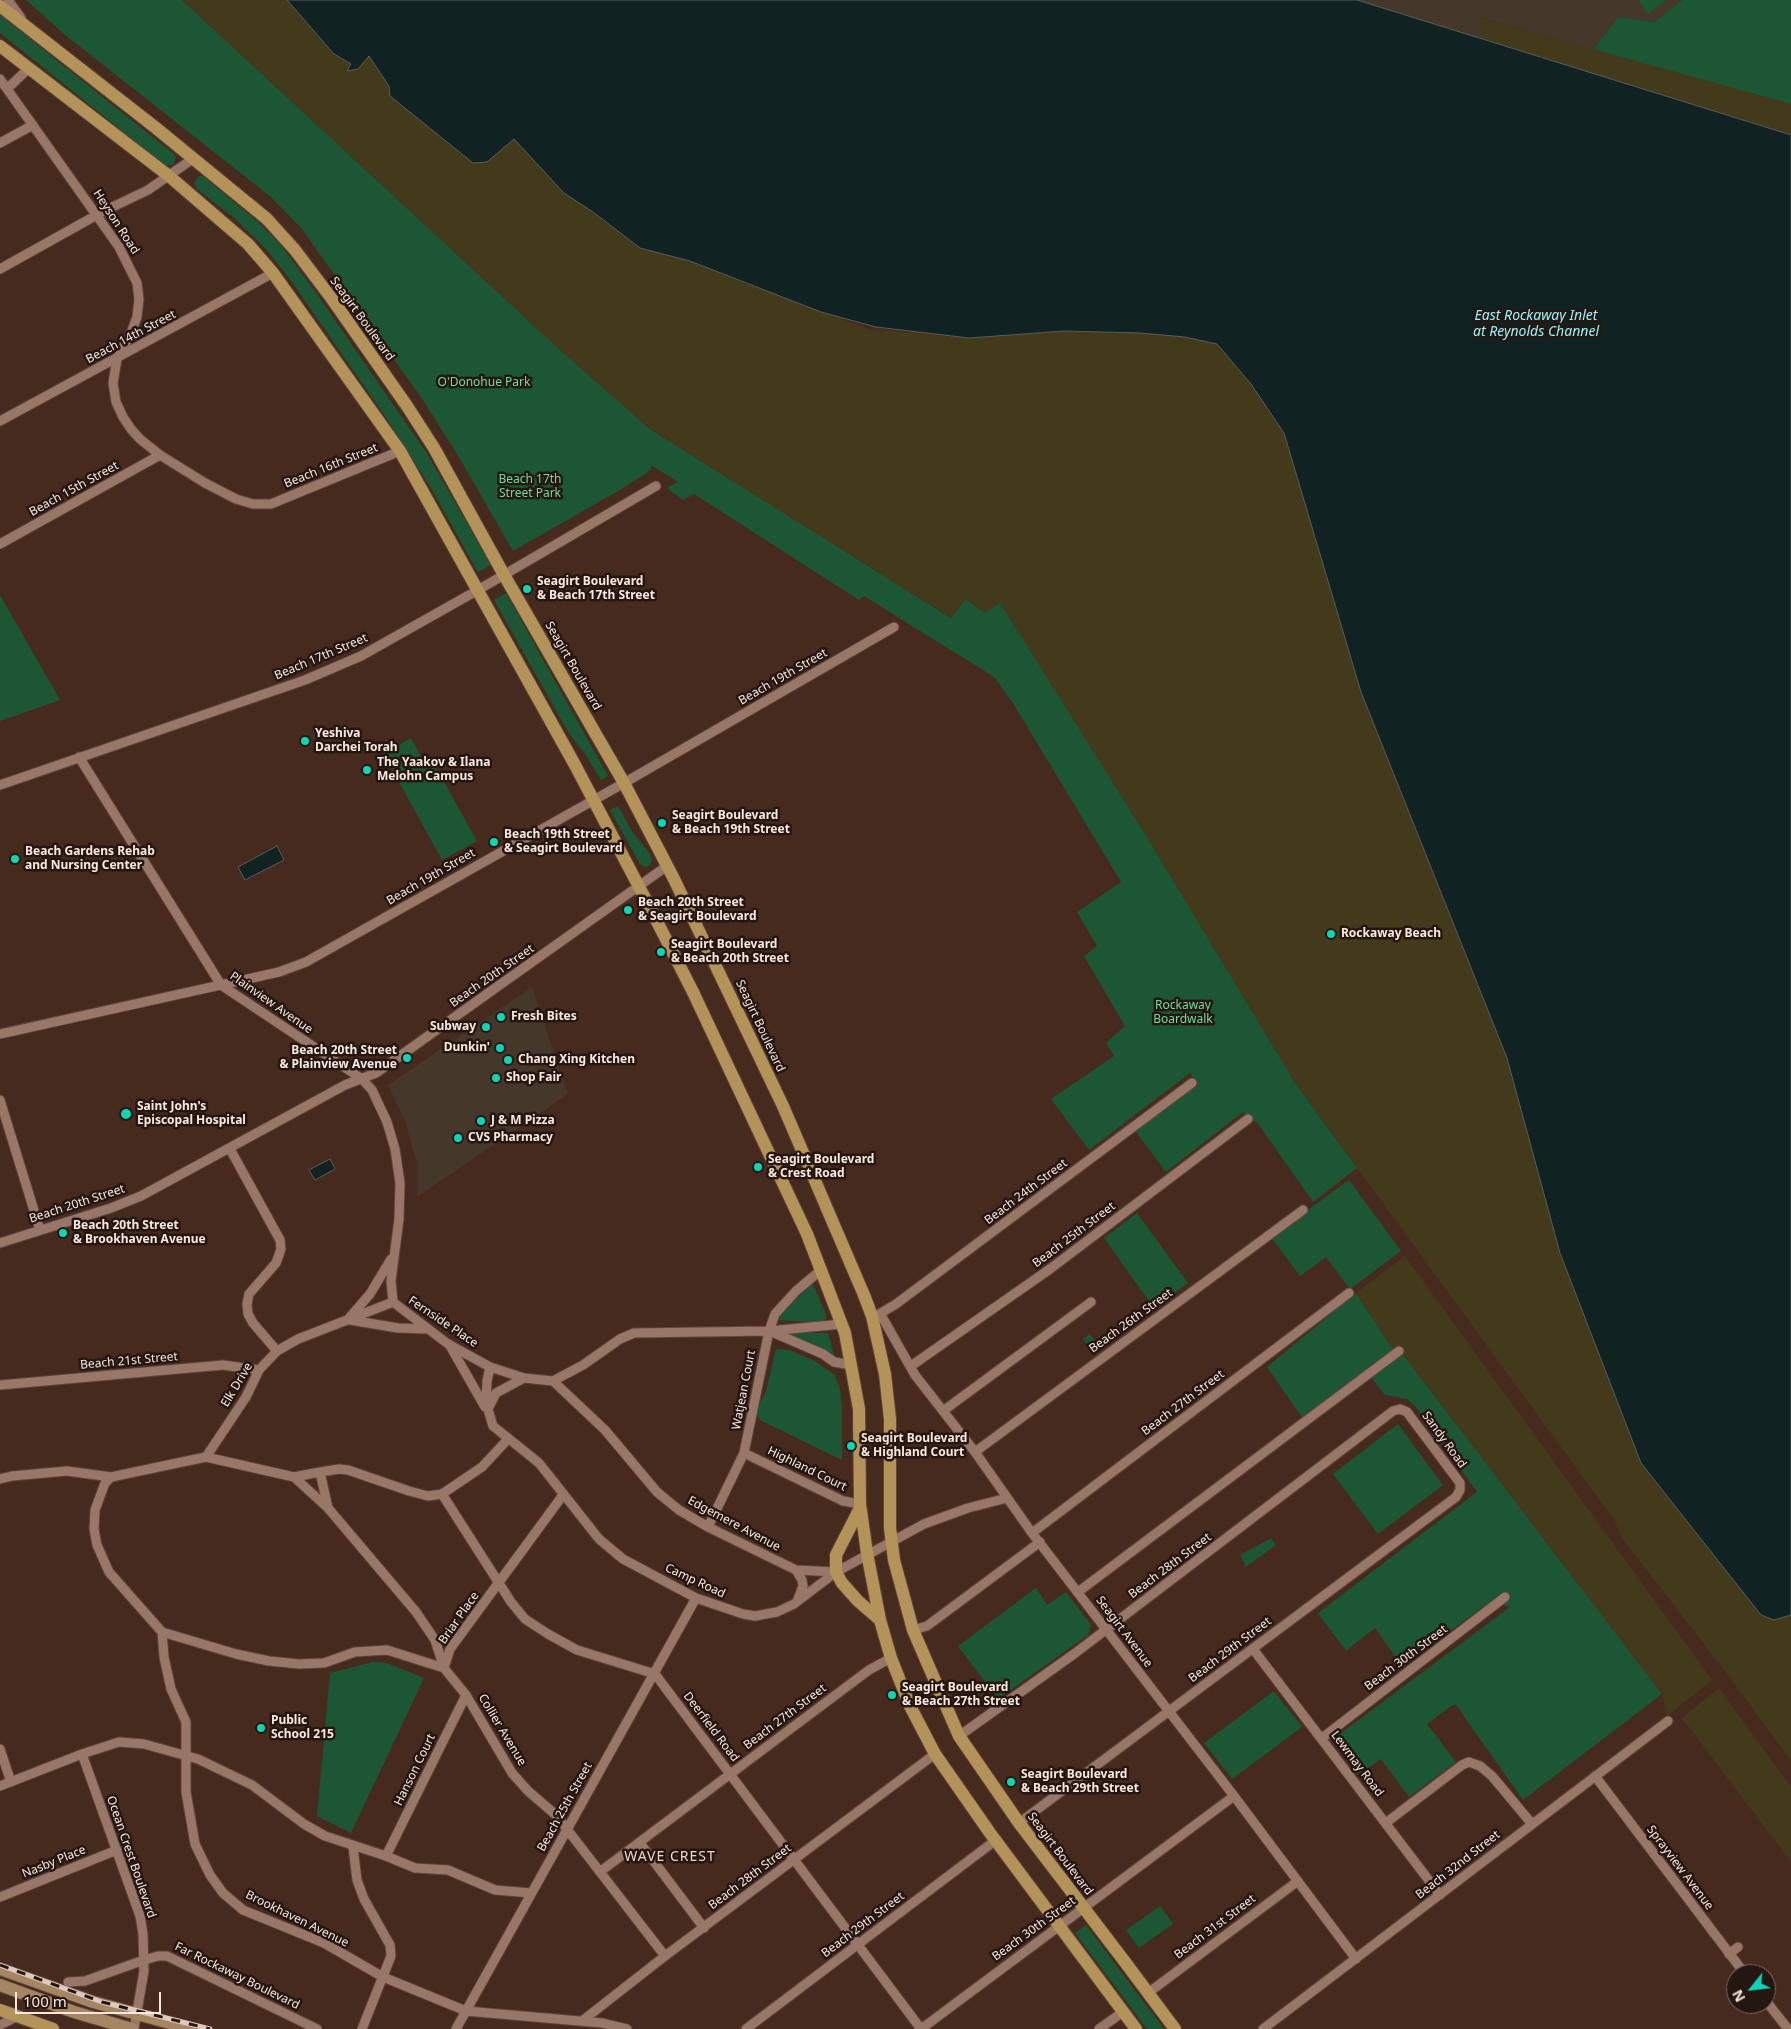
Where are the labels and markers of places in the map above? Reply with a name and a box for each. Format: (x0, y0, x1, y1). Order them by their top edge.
place label: Seagirt Boulevard & Beach 17th Street (537, 575, 655, 603)
marker: Seagirt Boulevard & Beach 17th Street (521, 583, 533, 595)
place label: Yeshiva Darchei Torah (315, 727, 398, 755)
marker: Yeshiva Darchei Torah (299, 735, 311, 747)
place label: The Yaakov & Ilana Melohn Campus (377, 756, 491, 784)
marker: The Yaakov & Ilana Melohn Campus (361, 764, 373, 776)
place label: Seagirt Boulevard & Beach 19th Street (672, 809, 790, 837)
marker: Seagirt Boulevard & Beach 19th Street (656, 817, 668, 829)
place label: Beach 19th Street & Seagirt Boulevard (504, 828, 622, 856)
marker: Beach 19th Street & Seagirt Boulevard (488, 836, 500, 848)
place label: Beach Gardens Rehab and Nursing Center (25, 845, 155, 873)
marker: Beach Gardens Rehab and Nursing Center (9, 853, 21, 865)
place label: Beach 20th Street & Seagirt Boulevard (638, 896, 756, 924)
marker: Beach 20th Street & Seagirt Boulevard (622, 904, 634, 916)
place label: Rockaway Beach (1341, 927, 1441, 941)
marker: Rockaway Beach (1325, 928, 1337, 940)
place label: Seagirt Boulevard & Beach 20th Street (671, 938, 789, 966)
marker: Seagirt Boulevard & Beach 20th Street (655, 946, 667, 958)
place label: Fresh Bites (511, 1010, 577, 1024)
marker: Fresh Bites (495, 1011, 507, 1023)
place label: Subway (430, 1020, 476, 1034)
marker: Subway (480, 1021, 492, 1033)
place label: Dunkin' (444, 1041, 490, 1055)
marker: Dunkin' (494, 1042, 506, 1054)
place label: Beach 20th Street & Plainview Avenue (279, 1044, 397, 1072)
marker: Beach 20th Street & Plainview Avenue (401, 1052, 413, 1064)
place label: Chang Xing Kitchen (518, 1053, 635, 1067)
marker: Chang Xing Kitchen (502, 1054, 514, 1066)
place label: Shop Fair (506, 1071, 561, 1085)
marker: Shop Fair (490, 1072, 502, 1084)
place label: Saint John's Episcopal Hospital (137, 1100, 246, 1128)
marker: Saint John's Episcopal Hospital (119, 1107, 133, 1121)
place label: J & M Pizza (491, 1114, 555, 1128)
marker: J & M Pizza (475, 1115, 487, 1127)
place label: CVS Pharmacy (468, 1131, 553, 1145)
marker: CVS Pharmacy (452, 1132, 464, 1144)
place label: Seagirt Boulevard & Crest Road (768, 1153, 874, 1181)
marker: Seagirt Boulevard & Crest Road (752, 1161, 764, 1173)
place label: Beach 20th Street & Brookhaven Avenue (73, 1219, 206, 1247)
marker: Beach 20th Street & Brookhaven Avenue (57, 1227, 69, 1239)
place label: Seagirt Boulevard & Highland Court (861, 1432, 967, 1460)
marker: Seagirt Boulevard & Highland Court (845, 1440, 857, 1452)
place label: Seagirt Boulevard & Beach 27th Street (902, 1681, 1020, 1709)
marker: Seagirt Boulevard & Beach 27th Street (886, 1689, 898, 1701)
place label: Public School 215 (271, 1714, 334, 1742)
marker: Public School 215 (255, 1722, 267, 1734)
place label: Seagirt Boulevard & Beach 29th Street (1021, 1768, 1139, 1796)
marker: Seagirt Boulevard & Beach 29th Street (1005, 1776, 1017, 1788)

